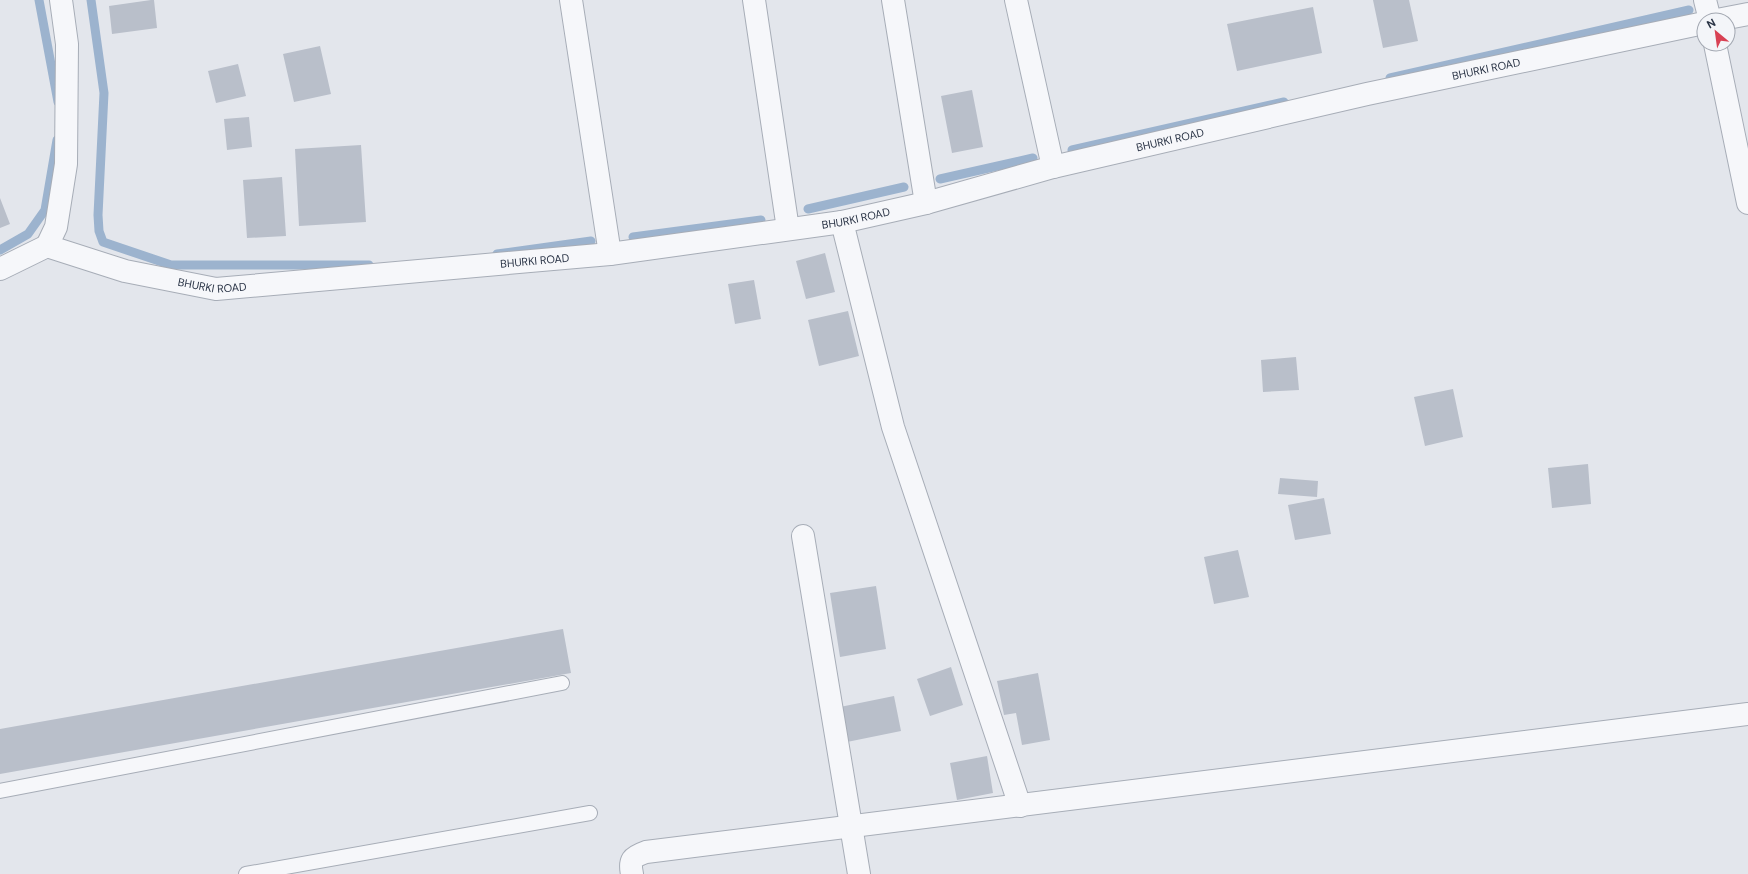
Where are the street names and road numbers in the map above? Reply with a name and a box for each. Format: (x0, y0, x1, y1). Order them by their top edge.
street label: BHURKI ROAD (1451, 55, 1522, 83)
street label: BHURKI ROAD (1135, 125, 1206, 154)
street label: BHURKI ROAD (821, 204, 892, 232)
street label: BHURKI ROAD (500, 251, 570, 271)
street label: BHURKI ROAD (177, 275, 248, 296)

